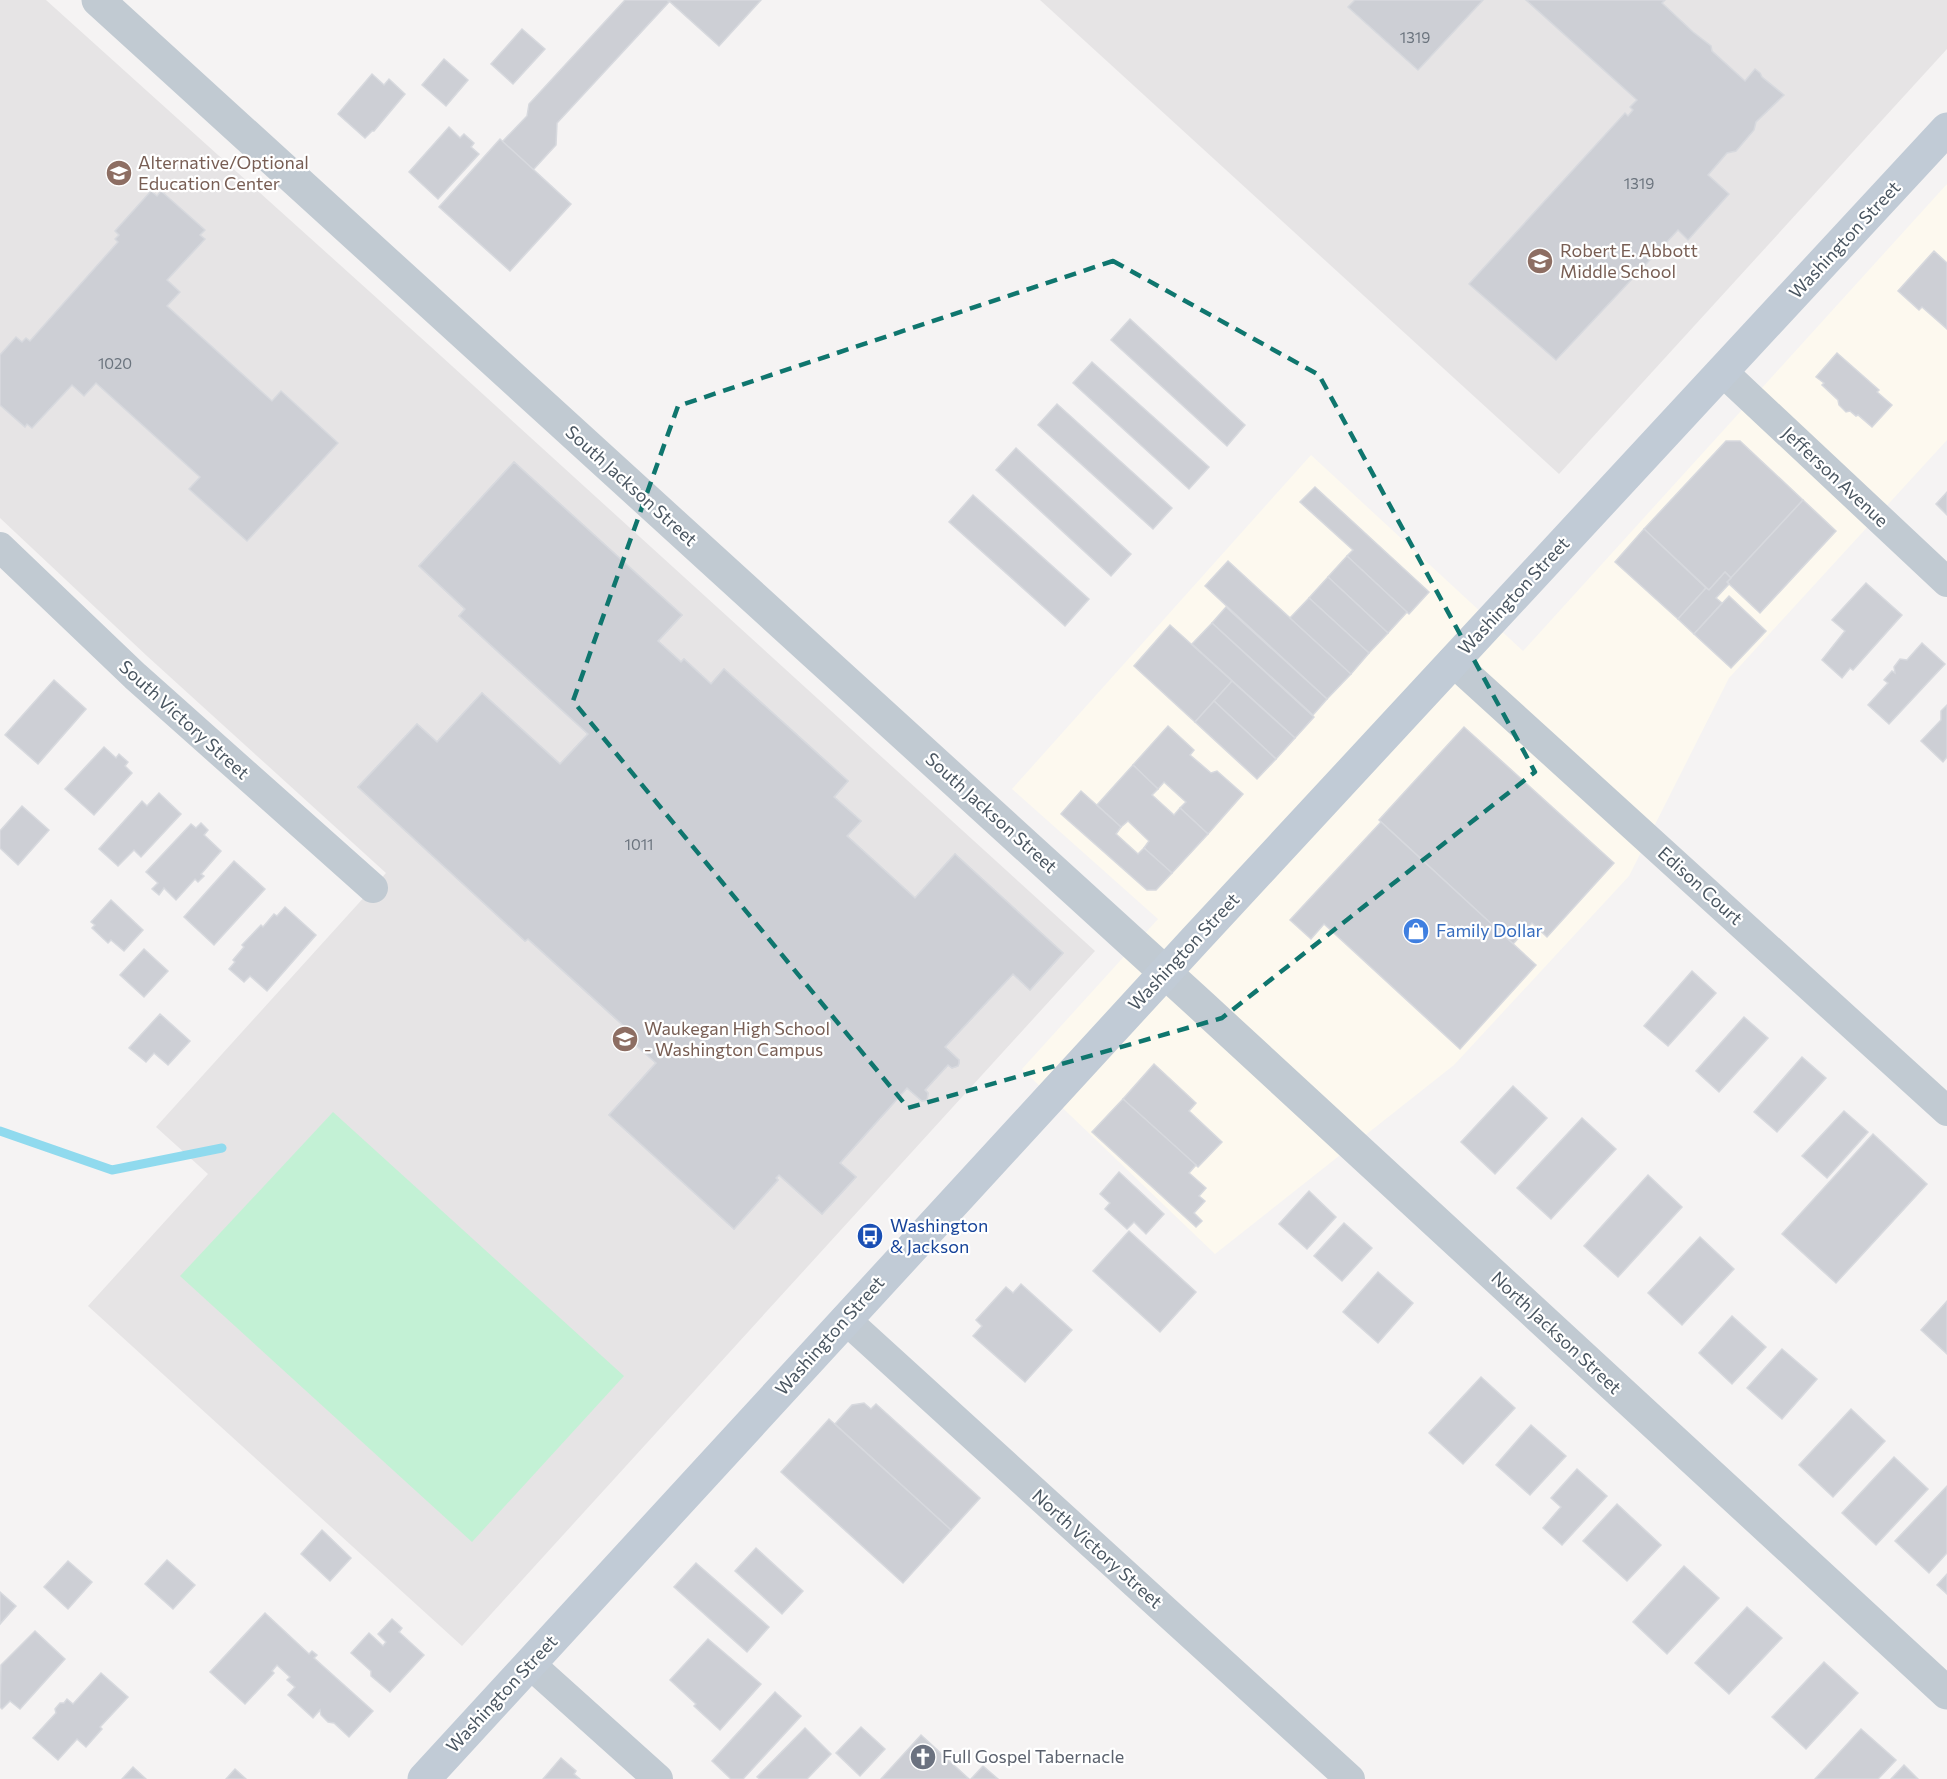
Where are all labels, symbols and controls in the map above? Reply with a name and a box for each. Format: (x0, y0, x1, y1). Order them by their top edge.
house number: 1319 (1400, 28, 1430, 46)
place label: Alternative/Optional Education Center (138, 151, 309, 194)
school or university icon: Alternative/Optional Education Center (104, 158, 134, 188)
house number: 1319 (1624, 174, 1654, 192)
street label: Washington Street (1784, 176, 1904, 303)
place label: Robert E. Abbott Middle School (1560, 239, 1698, 282)
school or university icon: Robert E. Abbott Middle School (1525, 246, 1555, 276)
house number: 1020 (98, 354, 132, 372)
street label: South Jackson Street (561, 420, 702, 550)
street label: Jefferson Avenue (1778, 421, 1893, 531)
street label: Washington Street (1453, 532, 1573, 659)
street label: South Victory Street (115, 655, 254, 783)
street label: South Jackson Street (921, 747, 1062, 877)
house number: 1011 (624, 835, 654, 853)
street label: Edison Court (1654, 842, 1747, 929)
street label: Washington Street (1123, 888, 1243, 1015)
shop icon: Family Dollar (1401, 916, 1431, 946)
place label: Family Dollar (1436, 919, 1543, 941)
place label: Waukegan High School - Washington Campus (644, 1017, 830, 1060)
school or university icon: Waukegan High School - Washington Campus (610, 1024, 640, 1054)
place label: Washington & Jackson (890, 1214, 988, 1257)
bus stop icon: Washington & Jackson (855, 1221, 885, 1251)
street label: North Jackson Street (1487, 1266, 1626, 1398)
street label: Washington Street (770, 1271, 889, 1399)
street label: North Victory Street (1028, 1484, 1167, 1612)
street label: Washington Street (441, 1630, 561, 1757)
church icon: Full Gospel Tabernacle (908, 1742, 938, 1772)
place label: Full Gospel Tabernacle (942, 1745, 1124, 1767)

